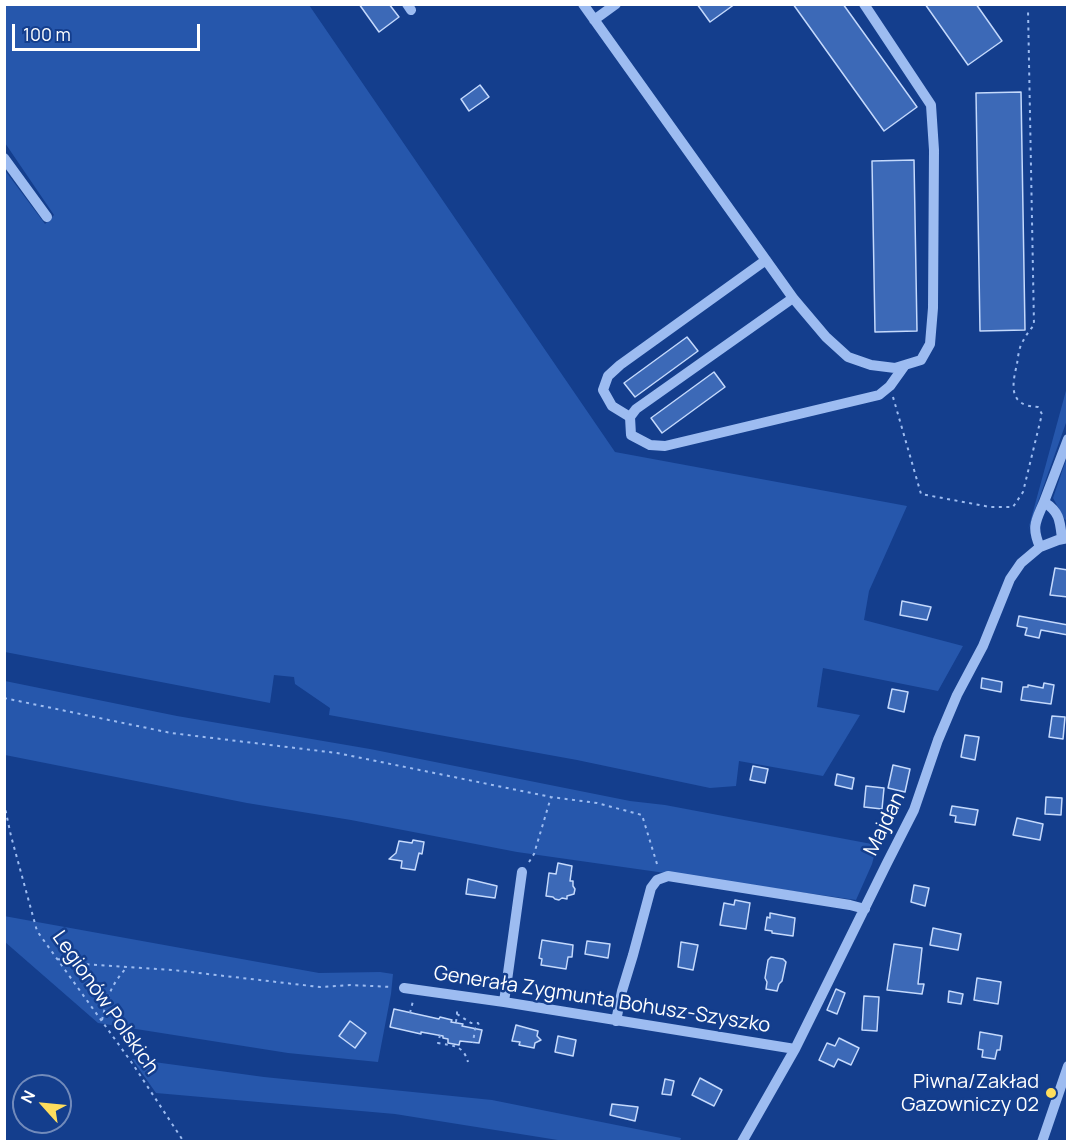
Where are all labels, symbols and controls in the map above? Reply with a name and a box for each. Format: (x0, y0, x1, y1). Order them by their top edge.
scale bar (15, 12, 202, 50)
text: 100 m (23, 22, 71, 46)
street label: Majdan (859, 788, 911, 860)
street label: Legionów Polskich (47, 927, 163, 1079)
street label: Generała Zygmunta Bohusz-Szyszko (432, 962, 772, 1038)
place label: Piwna/Zakład Gazowniczy 02 (901, 1070, 1039, 1117)
north arrow (12, 1074, 72, 1134)
marker: Piwna/Zakład Gazowniczy 02 (1044, 1086, 1058, 1100)
text: N (15, 1087, 40, 1107)

